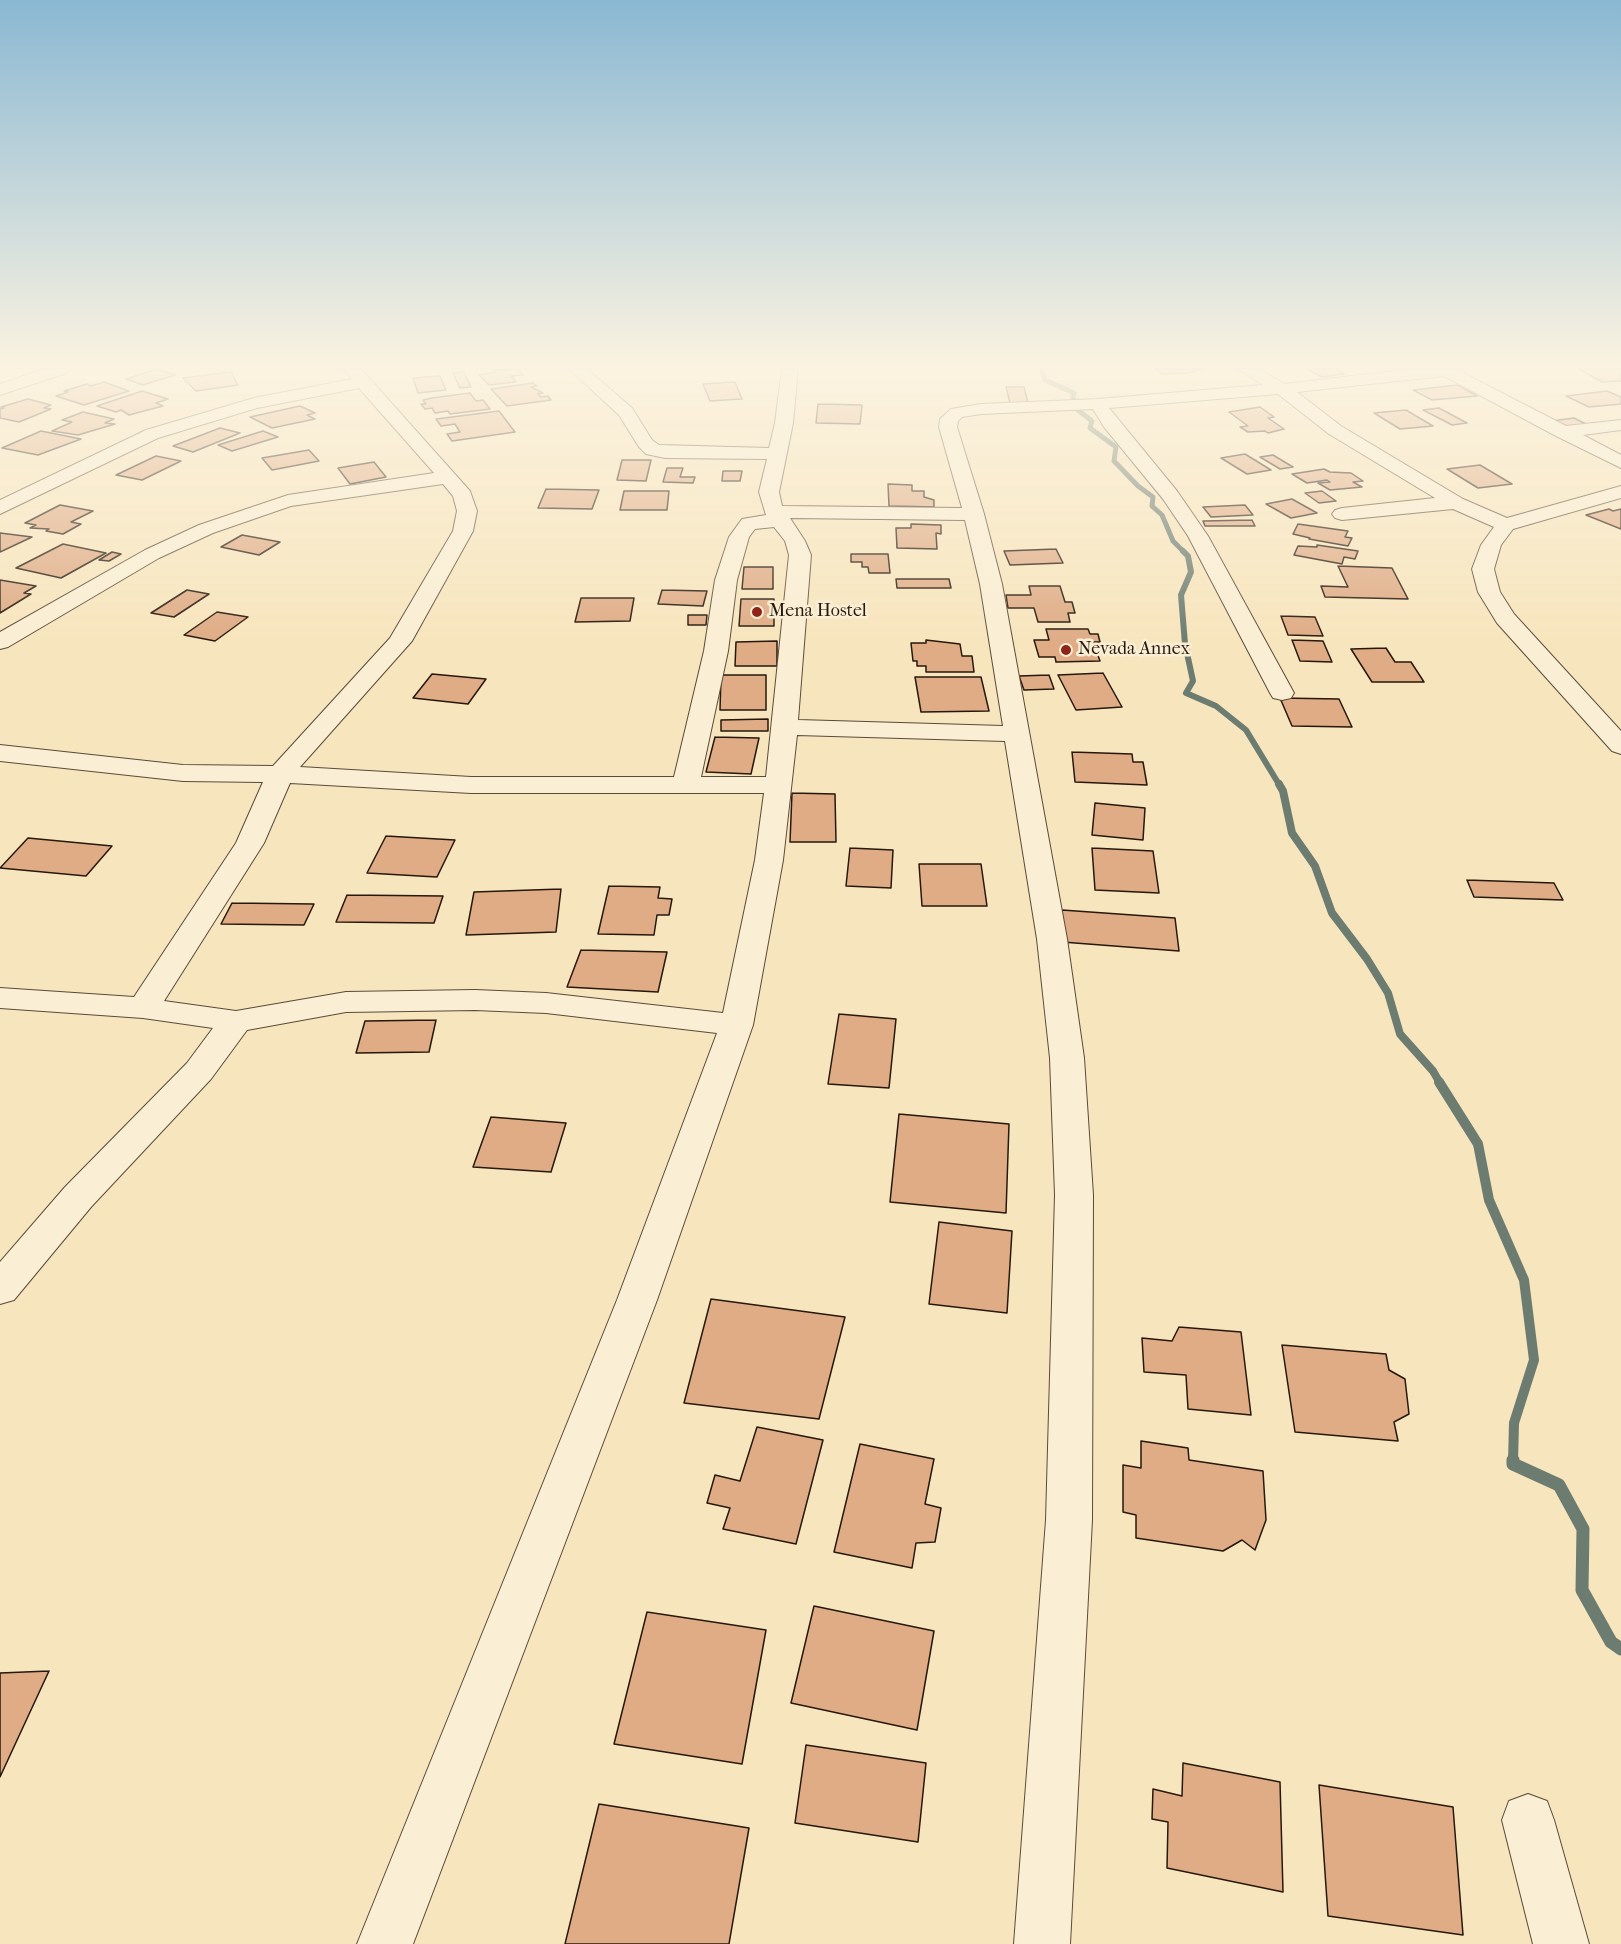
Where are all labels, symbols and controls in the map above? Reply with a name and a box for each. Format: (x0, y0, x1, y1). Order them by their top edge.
place label: Mena Hostel (769, 601, 867, 623)
marker: Mena Hostel (750, 605, 764, 619)
place label: Nevada Annex (1078, 639, 1190, 661)
marker: Nevada Annex (1059, 643, 1073, 657)

